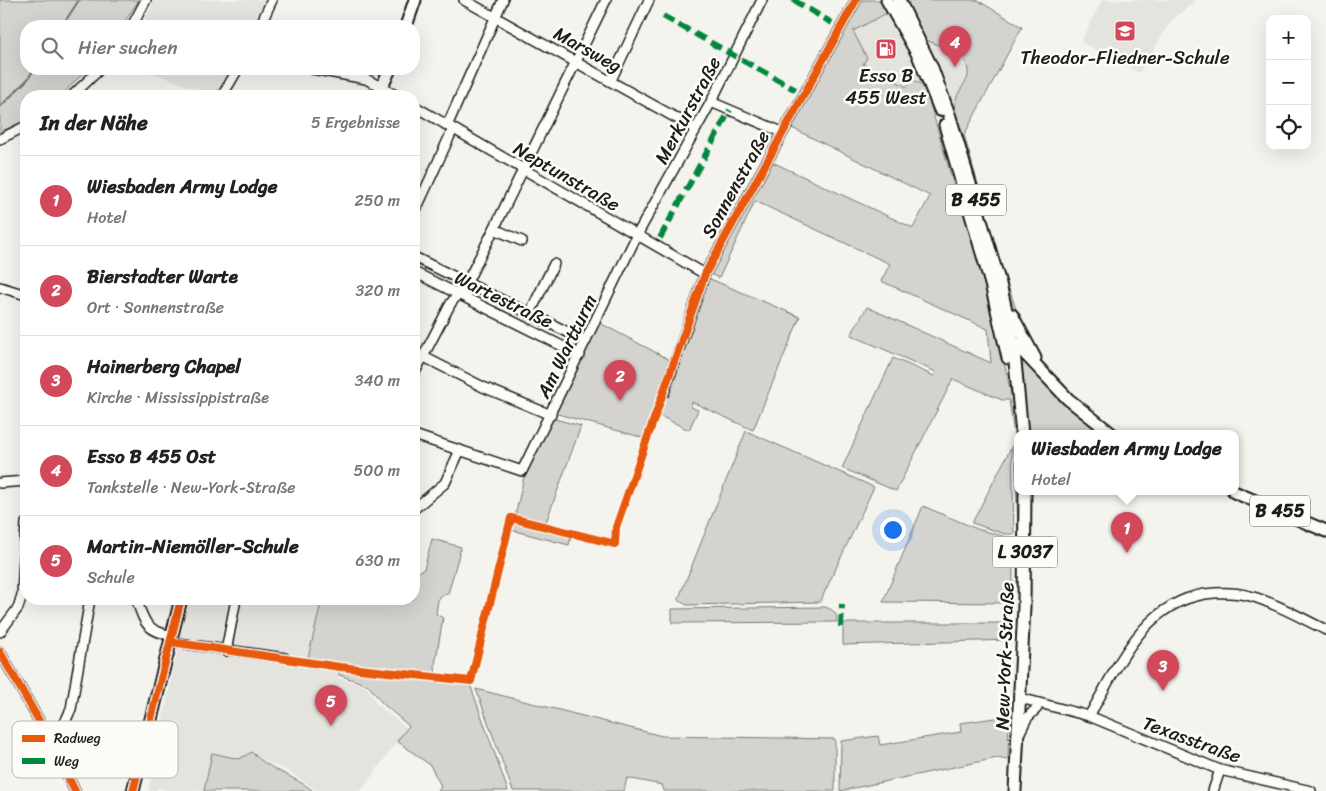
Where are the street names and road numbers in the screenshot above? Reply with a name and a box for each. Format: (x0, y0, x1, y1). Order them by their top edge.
street label: Marsweg (547, 17, 628, 82)
street label: Merkurstraße (645, 50, 730, 170)
street label: Sonnenstraße (692, 124, 779, 244)
street label: Neptunstraße (507, 132, 627, 221)
road number: B 455 (946, 184, 1006, 216)
street label: Wartestraße (449, 261, 559, 338)
street label: Am Wartturm (527, 288, 606, 405)
road number: B 455 (1250, 496, 1310, 526)
road number: L 3037 (992, 536, 1058, 568)
street label: New-York-Straße (985, 581, 1024, 731)
street label: Texasstraße (1138, 706, 1246, 773)

